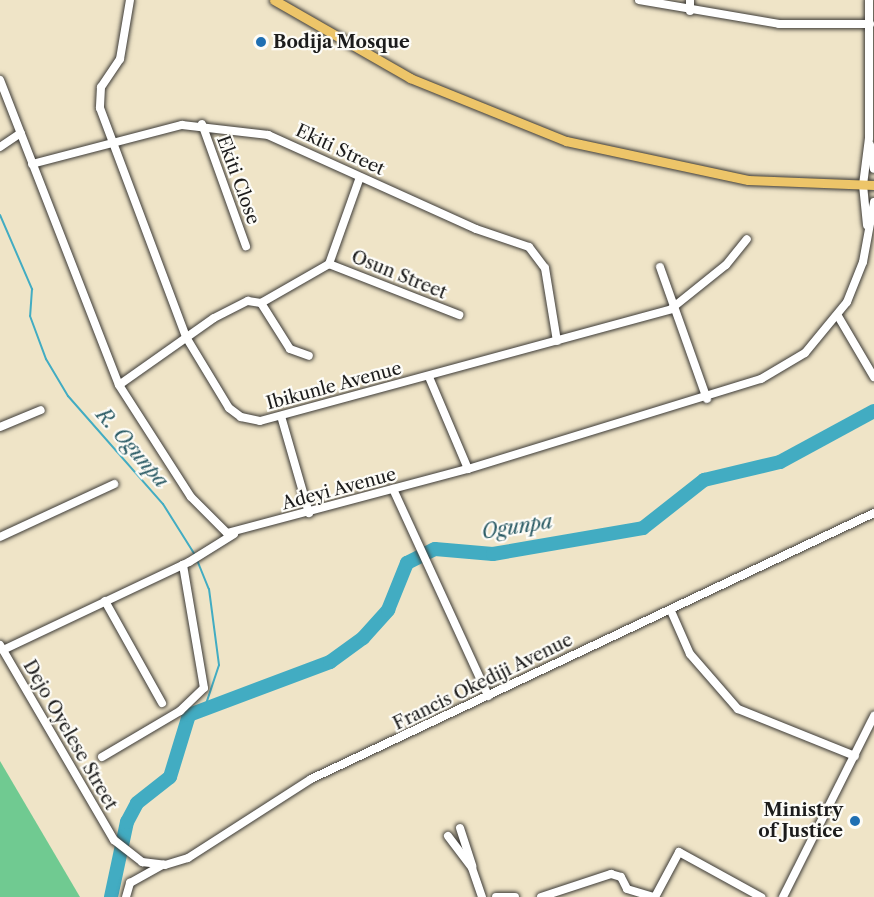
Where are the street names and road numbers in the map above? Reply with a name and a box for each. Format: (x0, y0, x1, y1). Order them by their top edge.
street label: Ekiti Street (292, 120, 388, 180)
street label: Ekiti Close (212, 133, 264, 227)
street label: Osun Street (348, 246, 450, 304)
street label: Ibikunle Avenue (264, 357, 404, 415)
street label: Adeyi Avenue (279, 463, 399, 515)
street label: Francis Okediji Avenue (389, 629, 577, 735)
street label: Dejo Oyelese Street (18, 656, 122, 814)

